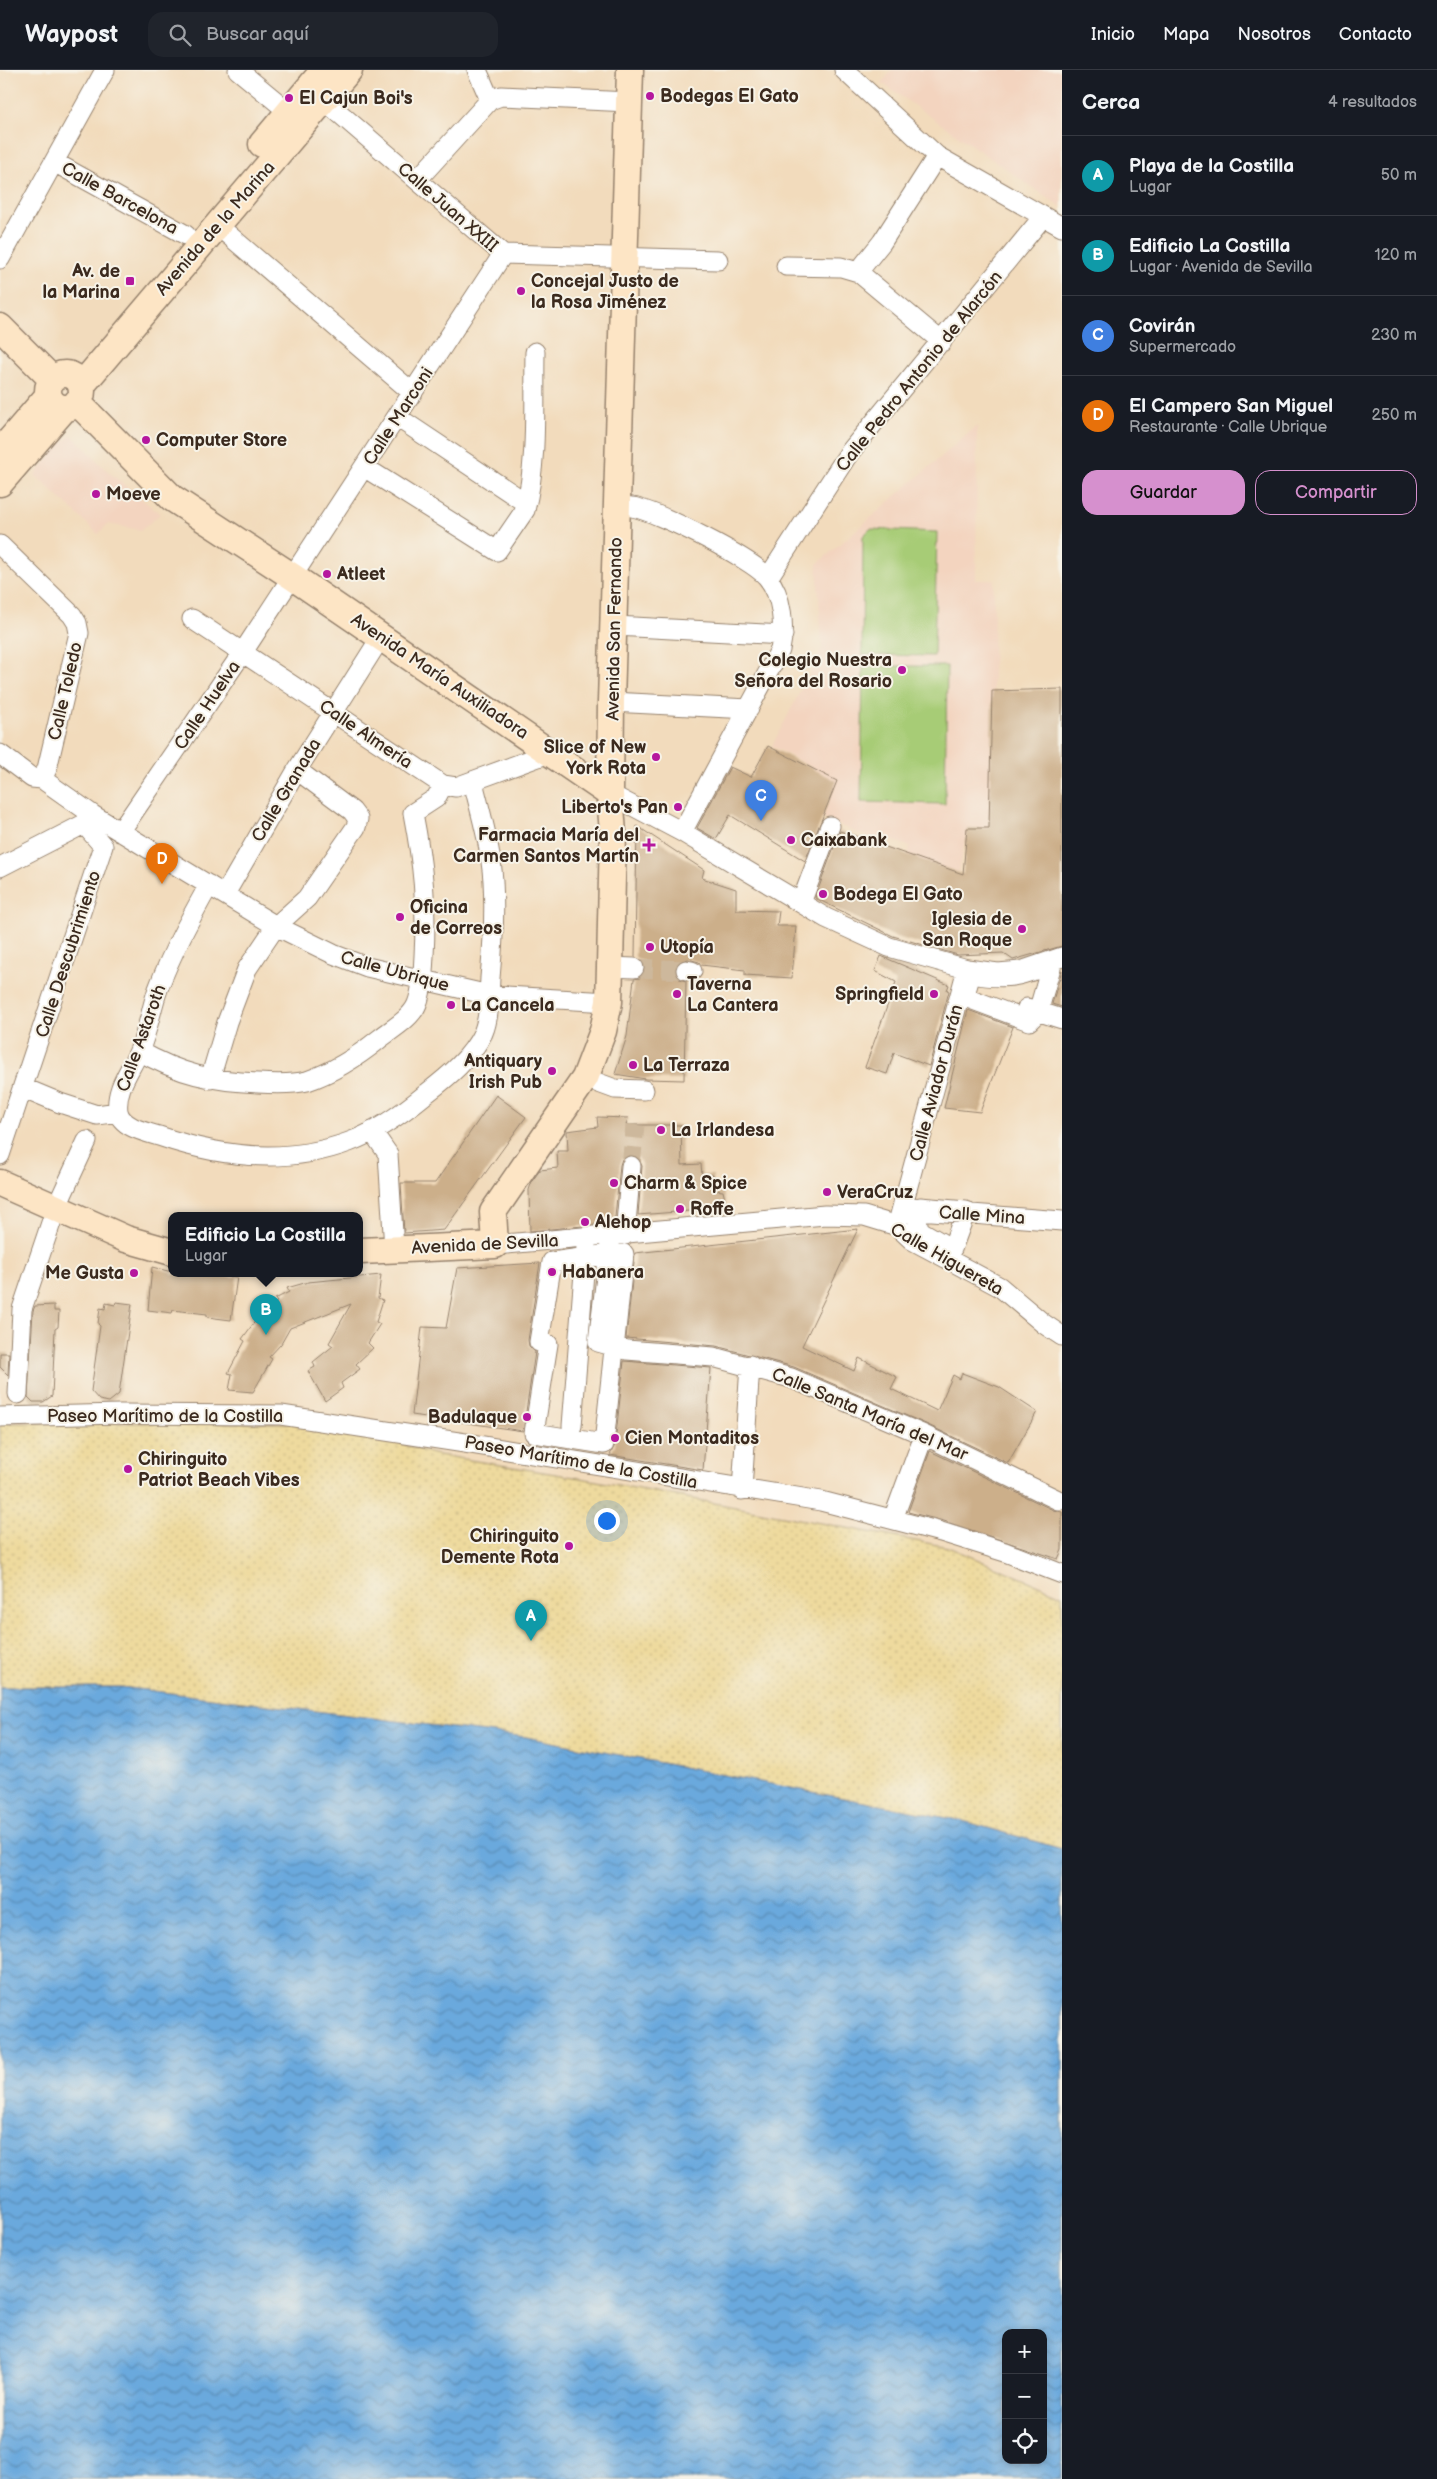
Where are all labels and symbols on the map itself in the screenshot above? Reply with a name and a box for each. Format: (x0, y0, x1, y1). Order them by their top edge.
place label: Bodegas El Gato (660, 86, 799, 107)
place label: El Cajun Boi's (299, 88, 413, 109)
marker: Bodegas El Gato (644, 90, 656, 102)
marker: El Cajun Boi's (283, 92, 295, 104)
street label: Avenida de la Marina (151, 157, 279, 300)
street label: Calle Barcelona (58, 158, 182, 239)
street label: Calle Juan XXIII (393, 158, 502, 257)
place label: Av. de la Marina (42, 261, 120, 303)
street label: Calle Pedro Antonio de Alarcón (832, 267, 1007, 476)
place label: Concejal Justo de la Rosa Jiménez (531, 271, 679, 313)
marker: Av. de la Marina (124, 275, 136, 287)
marker: Concejal Justo de la Rosa Jiménez (515, 285, 527, 297)
street label: Calle Marconi (359, 363, 438, 469)
place label: Computer Store (156, 430, 287, 451)
marker: Computer Store (140, 434, 152, 446)
place label: Moeve (106, 484, 161, 505)
marker: Moeve (90, 488, 102, 500)
street label: Avenida San Fernando (602, 537, 627, 721)
place label: Atleet (336, 564, 385, 585)
marker: Atleet (321, 568, 333, 580)
street label: Avenida María Auxiliadora (347, 609, 533, 744)
street label: Calle Toledo (44, 640, 87, 742)
place label: Colegio Nuestra Señora del Rosario (735, 650, 892, 692)
street label: Calle Huelva (170, 657, 245, 754)
marker: Colegio Nuestra Señora del Rosario (896, 664, 908, 676)
street label: Calle Almería (315, 696, 416, 773)
street label: Calle Granada (247, 735, 326, 846)
place label: Slice of New York Rota (544, 737, 646, 779)
marker: Slice of New York Rota (650, 751, 662, 763)
pin: C (745, 780, 777, 821)
place label: Liberto's Pan (561, 797, 668, 818)
marker: Liberto's Pan (672, 801, 684, 813)
place label: Farmacia María del Carmen Santos Martín (453, 825, 639, 867)
place label: Caixabank (801, 830, 887, 851)
marker: Caixabank (785, 834, 797, 846)
marker: Farmacia María del Carmen Santos Martín (643, 839, 655, 851)
pin: D (146, 843, 178, 884)
street label: Calle Descubrimiento (32, 868, 105, 1040)
place label: Bodega El Gato (833, 884, 963, 905)
marker: Bodega El Gato (817, 888, 829, 900)
place label: Oficina de Correos (410, 897, 502, 939)
place label: Iglesia de San Roque (922, 909, 1012, 951)
marker: Oficina de Correos (394, 911, 406, 923)
marker: Iglesia de San Roque (1016, 923, 1028, 935)
place label: Utopía (660, 937, 714, 958)
marker: Utopía (644, 941, 656, 953)
street label: Calle Ubrique (338, 947, 452, 996)
place label: Taverna La Cantera (687, 974, 779, 1016)
street label: Calle Astaroth (112, 982, 171, 1095)
place label: Springfield (835, 984, 924, 1005)
marker: Taverna La Cantera (671, 988, 683, 1000)
marker: Springfield (928, 988, 940, 1000)
place label: La Cancela (461, 995, 554, 1016)
marker: La Cancela (445, 999, 457, 1011)
street label: Calle Aviador Durán (905, 1002, 968, 1164)
place label: Antiquary Irish Pub (463, 1051, 543, 1093)
place label: La Terraza (643, 1055, 730, 1076)
marker: La Terraza (627, 1059, 639, 1071)
marker: Antiquary Irish Pub (546, 1065, 558, 1077)
place label: La Irlandesa (671, 1120, 775, 1141)
marker: La Irlandesa (655, 1124, 667, 1136)
place label: Charm & Spice (624, 1173, 747, 1194)
marker: Charm & Spice (608, 1177, 620, 1189)
place label: VeraCruz (837, 1182, 913, 1203)
marker: VeraCruz (821, 1186, 833, 1198)
place label: Roffe (690, 1199, 734, 1220)
street label: Calle Mina (938, 1202, 1026, 1229)
marker: Roffe (674, 1203, 686, 1215)
place label: Alehop (594, 1212, 651, 1233)
marker: Alehop (579, 1216, 591, 1228)
street label: Calle Higuereta (887, 1219, 1007, 1300)
street label: Avenida de Sevilla (411, 1230, 559, 1259)
place label: Habanera (562, 1262, 644, 1283)
place label: Me Gusta (45, 1263, 124, 1284)
marker: Habanera (546, 1266, 558, 1278)
marker: Me Gusta (128, 1267, 140, 1279)
pin: B (250, 1294, 282, 1335)
street label: Calle Santa María del Mar (769, 1364, 971, 1466)
street label: Paseo Marítimo de la Costilla (47, 1406, 283, 1427)
place label: Badulaque (428, 1407, 517, 1428)
marker: Badulaque (521, 1411, 533, 1423)
place label: Cien Montaditos (625, 1428, 759, 1449)
street label: Paseo Marítimo de la Costilla (463, 1432, 699, 1493)
marker: Cien Montaditos (609, 1432, 621, 1444)
place label: Chiringuito Patriot Beach Vibes (138, 1449, 300, 1491)
marker: Chiringuito Patriot Beach Vibes (122, 1463, 134, 1475)
your location (594, 1508, 620, 1534)
place label: Chiringuito Demente Rota (441, 1526, 559, 1568)
marker: Chiringuito Demente Rota (563, 1540, 575, 1552)
pin: A (515, 1600, 547, 1641)

